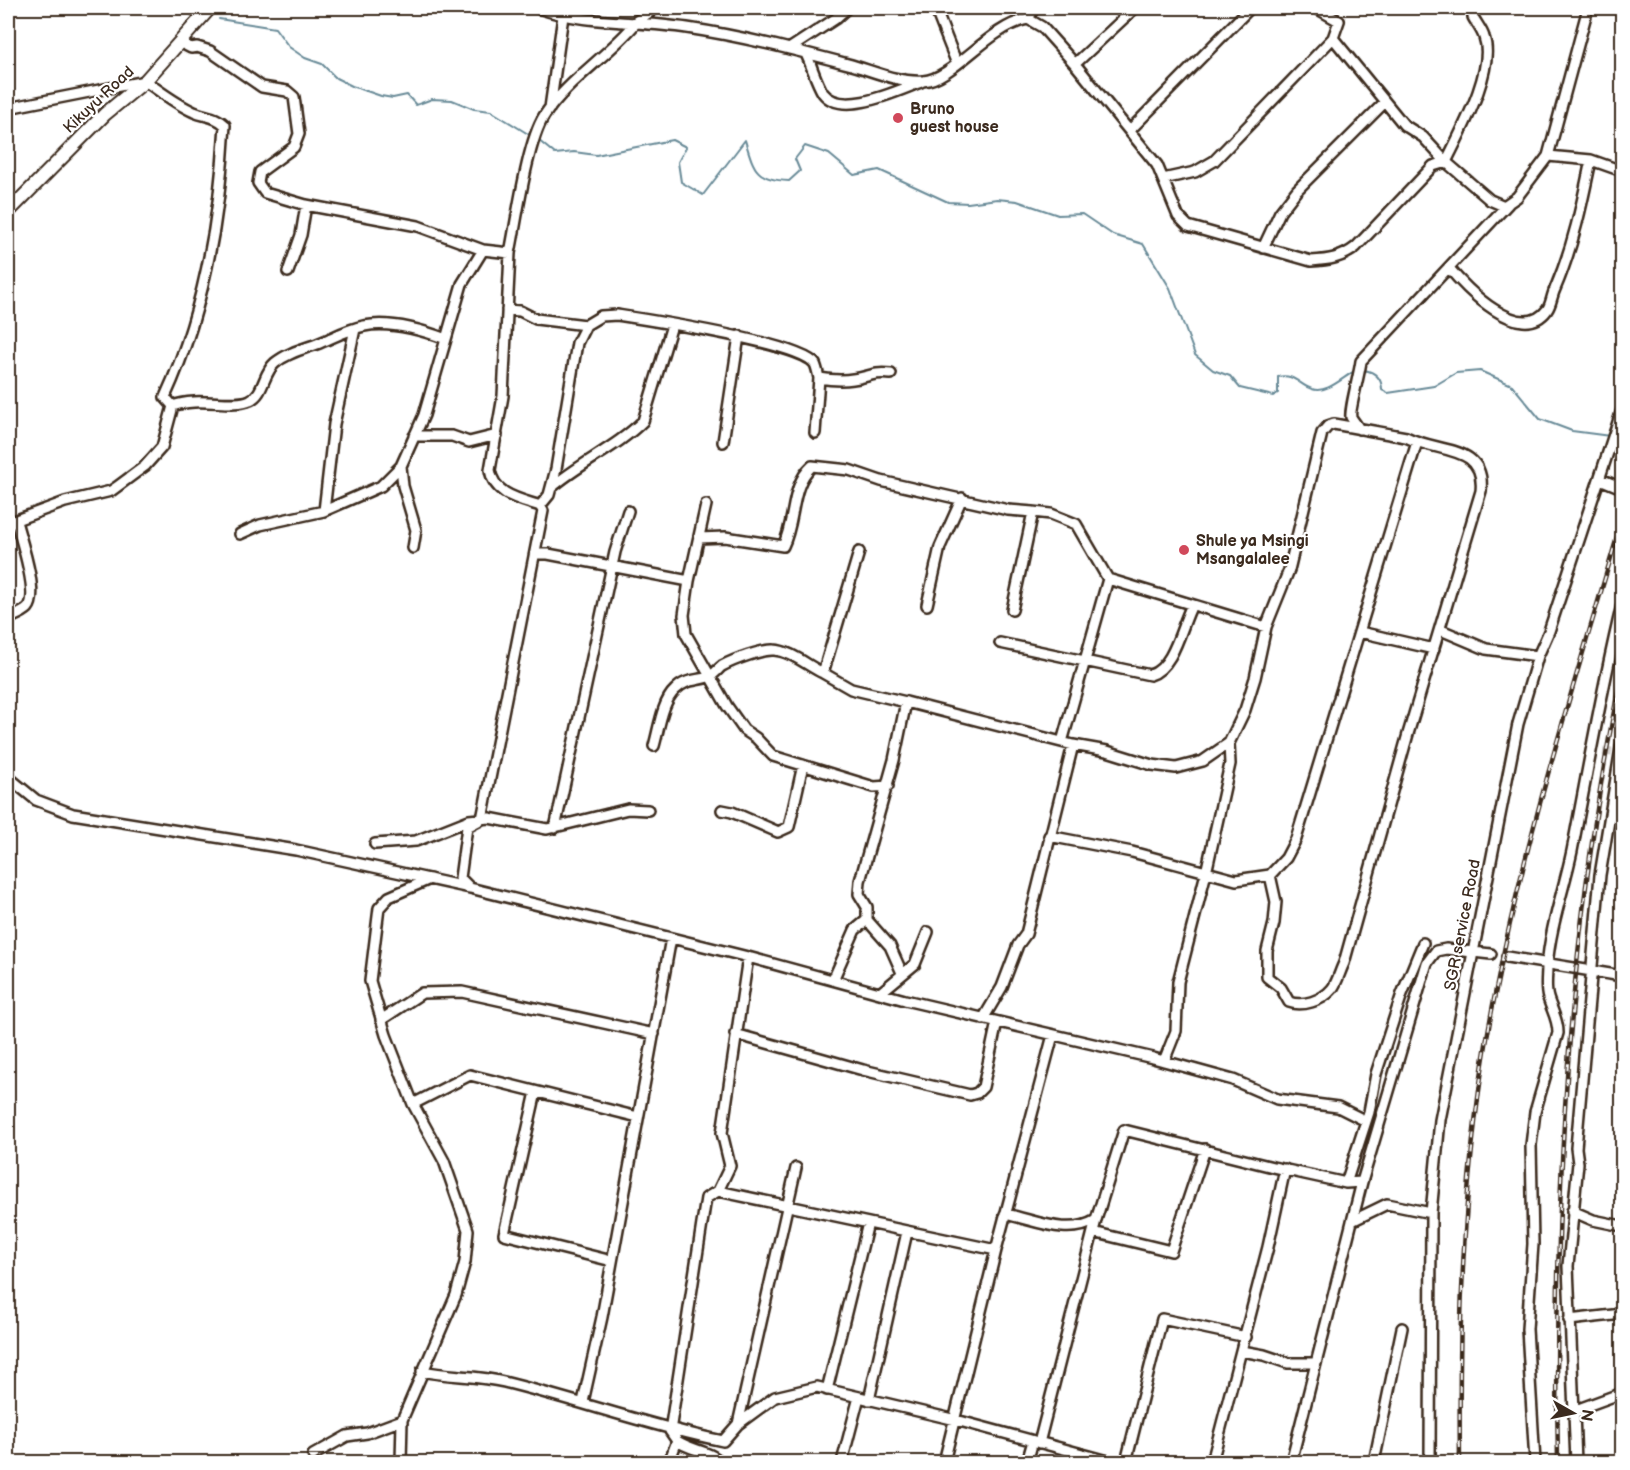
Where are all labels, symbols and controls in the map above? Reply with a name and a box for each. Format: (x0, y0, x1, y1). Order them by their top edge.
street label: Kikuyu Road (60, 62, 138, 138)
place label: Bruno guest house (910, 100, 999, 137)
marker: Bruno guest house (891, 111, 905, 125)
place label: Shule ya Msingi Msangalalee (1196, 532, 1309, 569)
marker: Shule ya Msingi Msangalalee (1177, 543, 1191, 557)
street label: SGR service Road (1441, 858, 1485, 992)
north arrow (1543, 1383, 1603, 1443)
text: N (1576, 1408, 1597, 1423)

